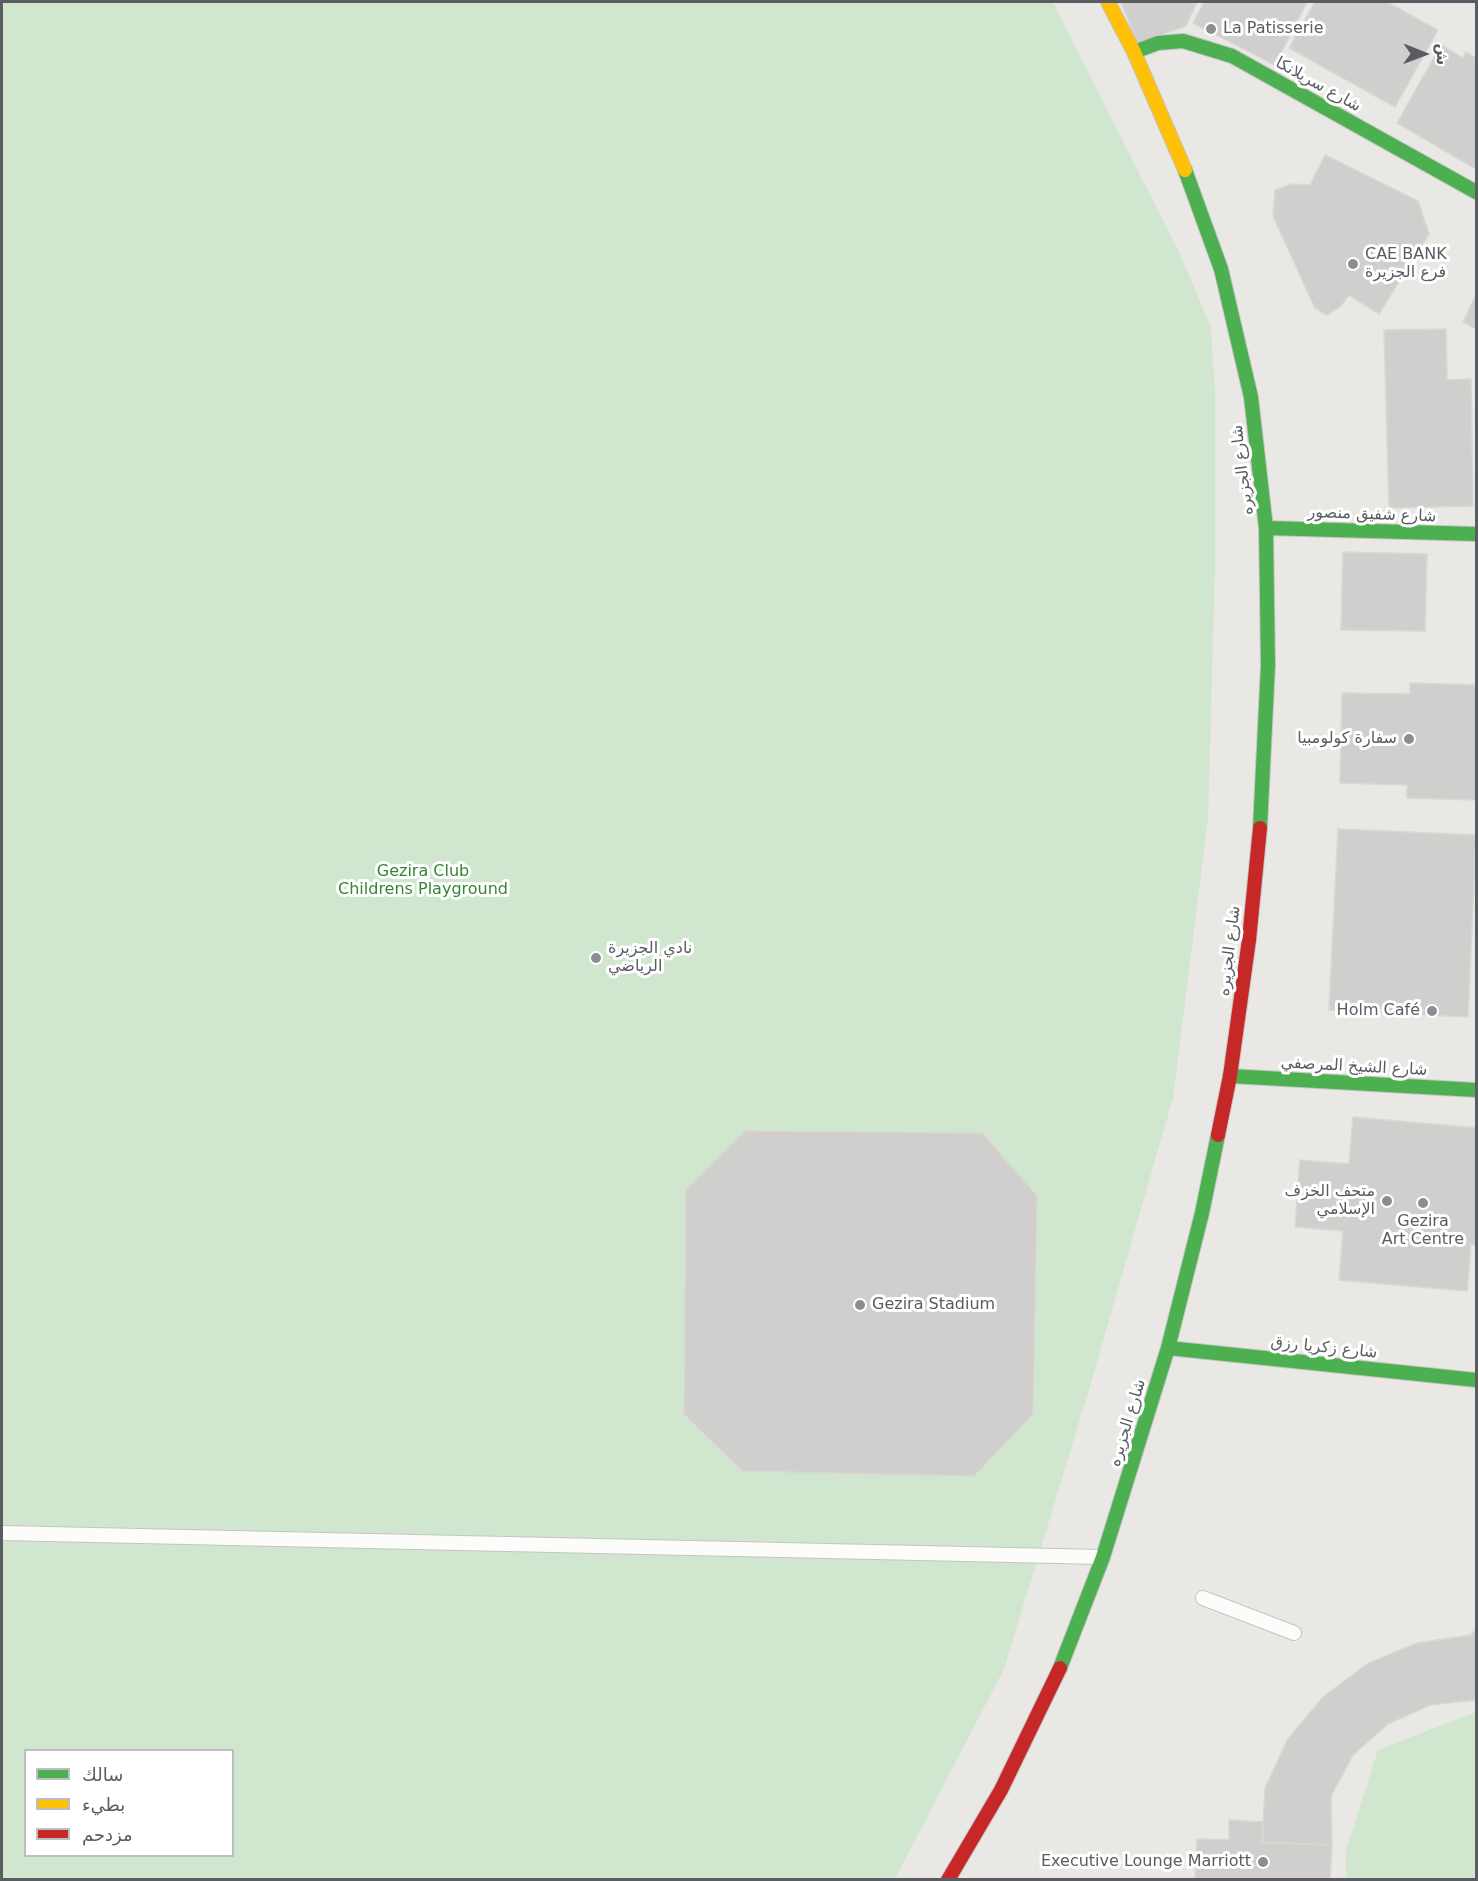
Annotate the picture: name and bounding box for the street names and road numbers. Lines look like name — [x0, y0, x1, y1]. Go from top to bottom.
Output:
street label: شارع سريلانكا — [1272, 54, 1364, 116]
street label: شارع الجزيره — [1228, 424, 1258, 516]
street label: شارع شفيق منصور — [1307, 503, 1437, 527]
street label: شارع الجزيره — [1215, 905, 1245, 997]
street label: شارع الشيخ المرصفي — [1280, 1054, 1428, 1080]
street label: شارع زكريا رزق — [1270, 1333, 1378, 1363]
street label: شارع الجزيره — [1106, 1377, 1150, 1469]

